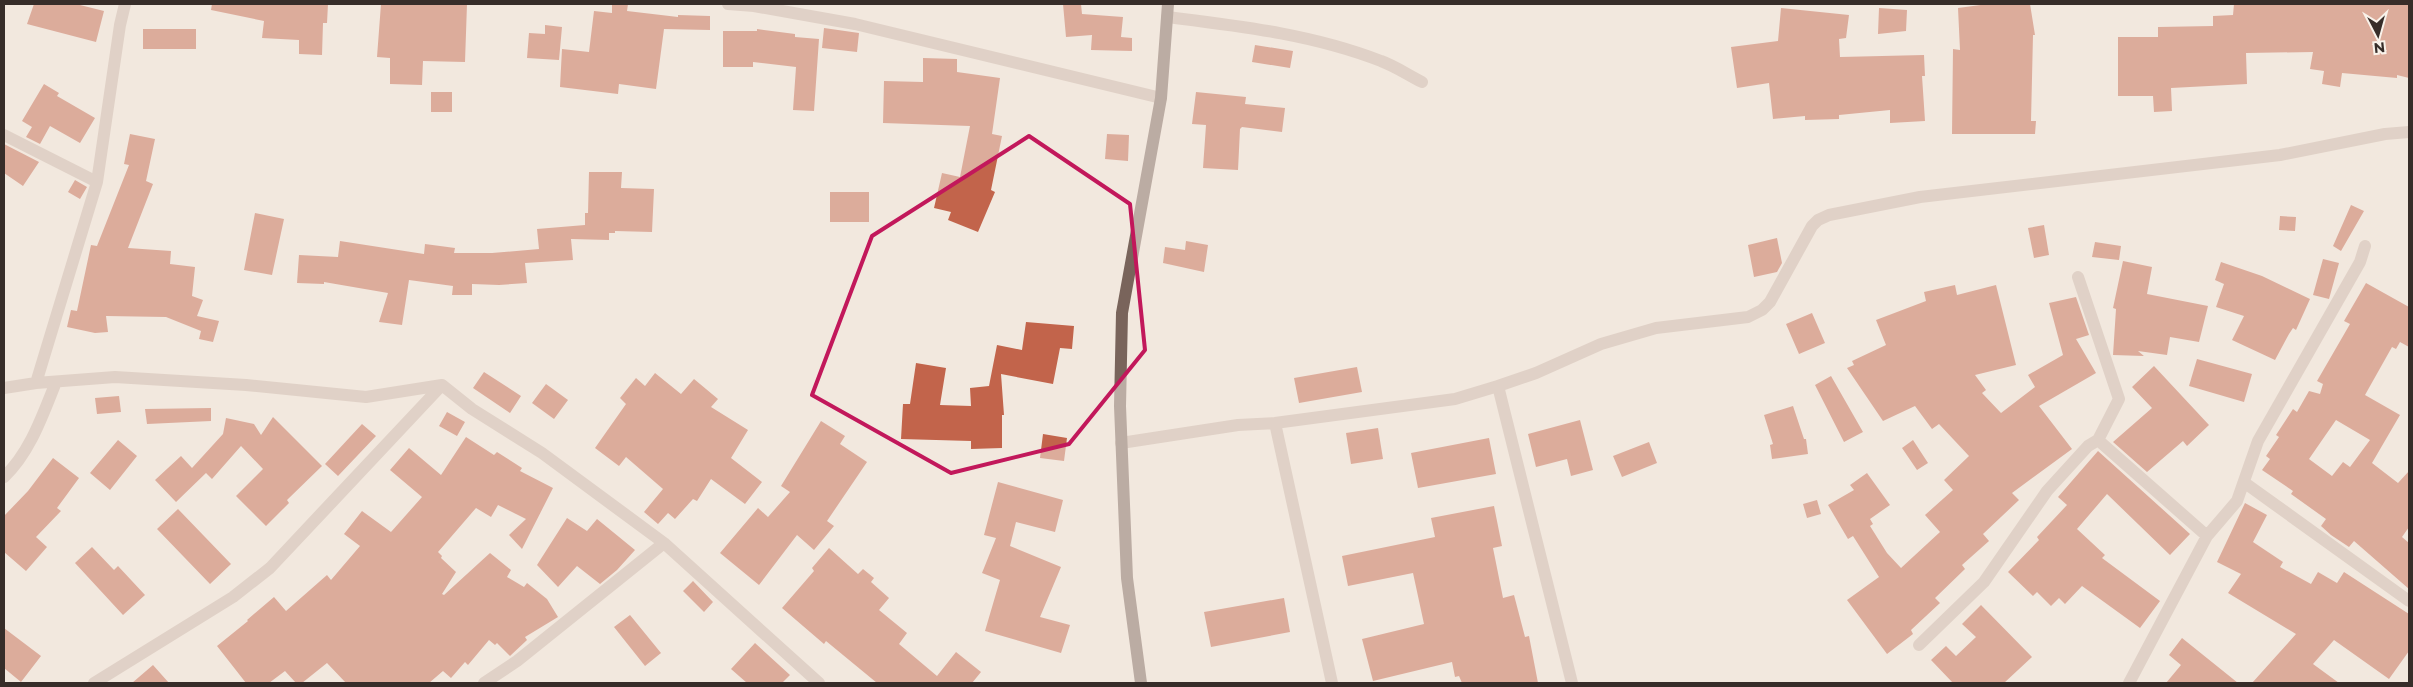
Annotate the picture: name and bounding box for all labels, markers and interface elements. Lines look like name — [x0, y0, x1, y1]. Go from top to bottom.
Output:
north arrow — [2353, 10, 2403, 60]
text: N — [2373, 38, 2386, 57]

